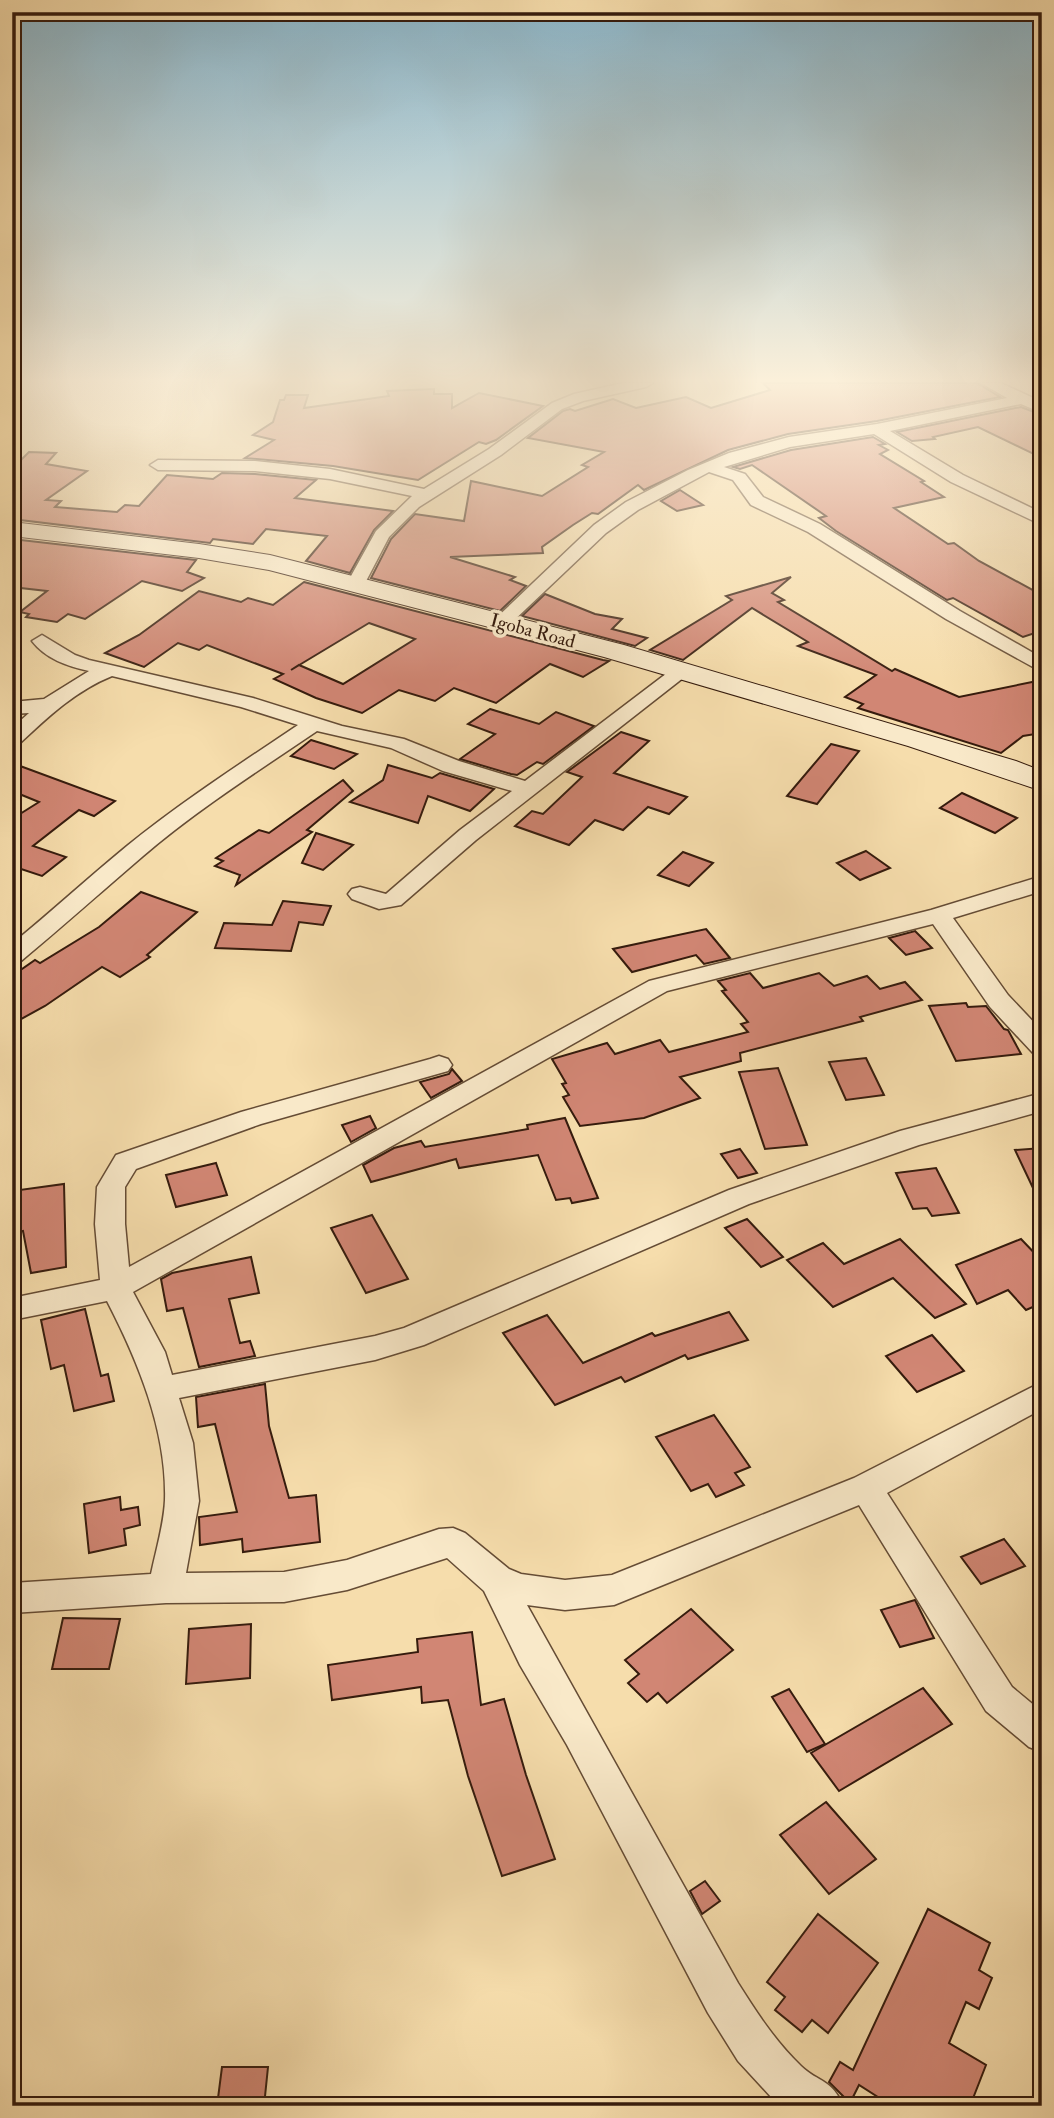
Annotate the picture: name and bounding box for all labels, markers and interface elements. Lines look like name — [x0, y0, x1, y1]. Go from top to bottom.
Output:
street label: Igoba Road — [488, 608, 578, 654]

